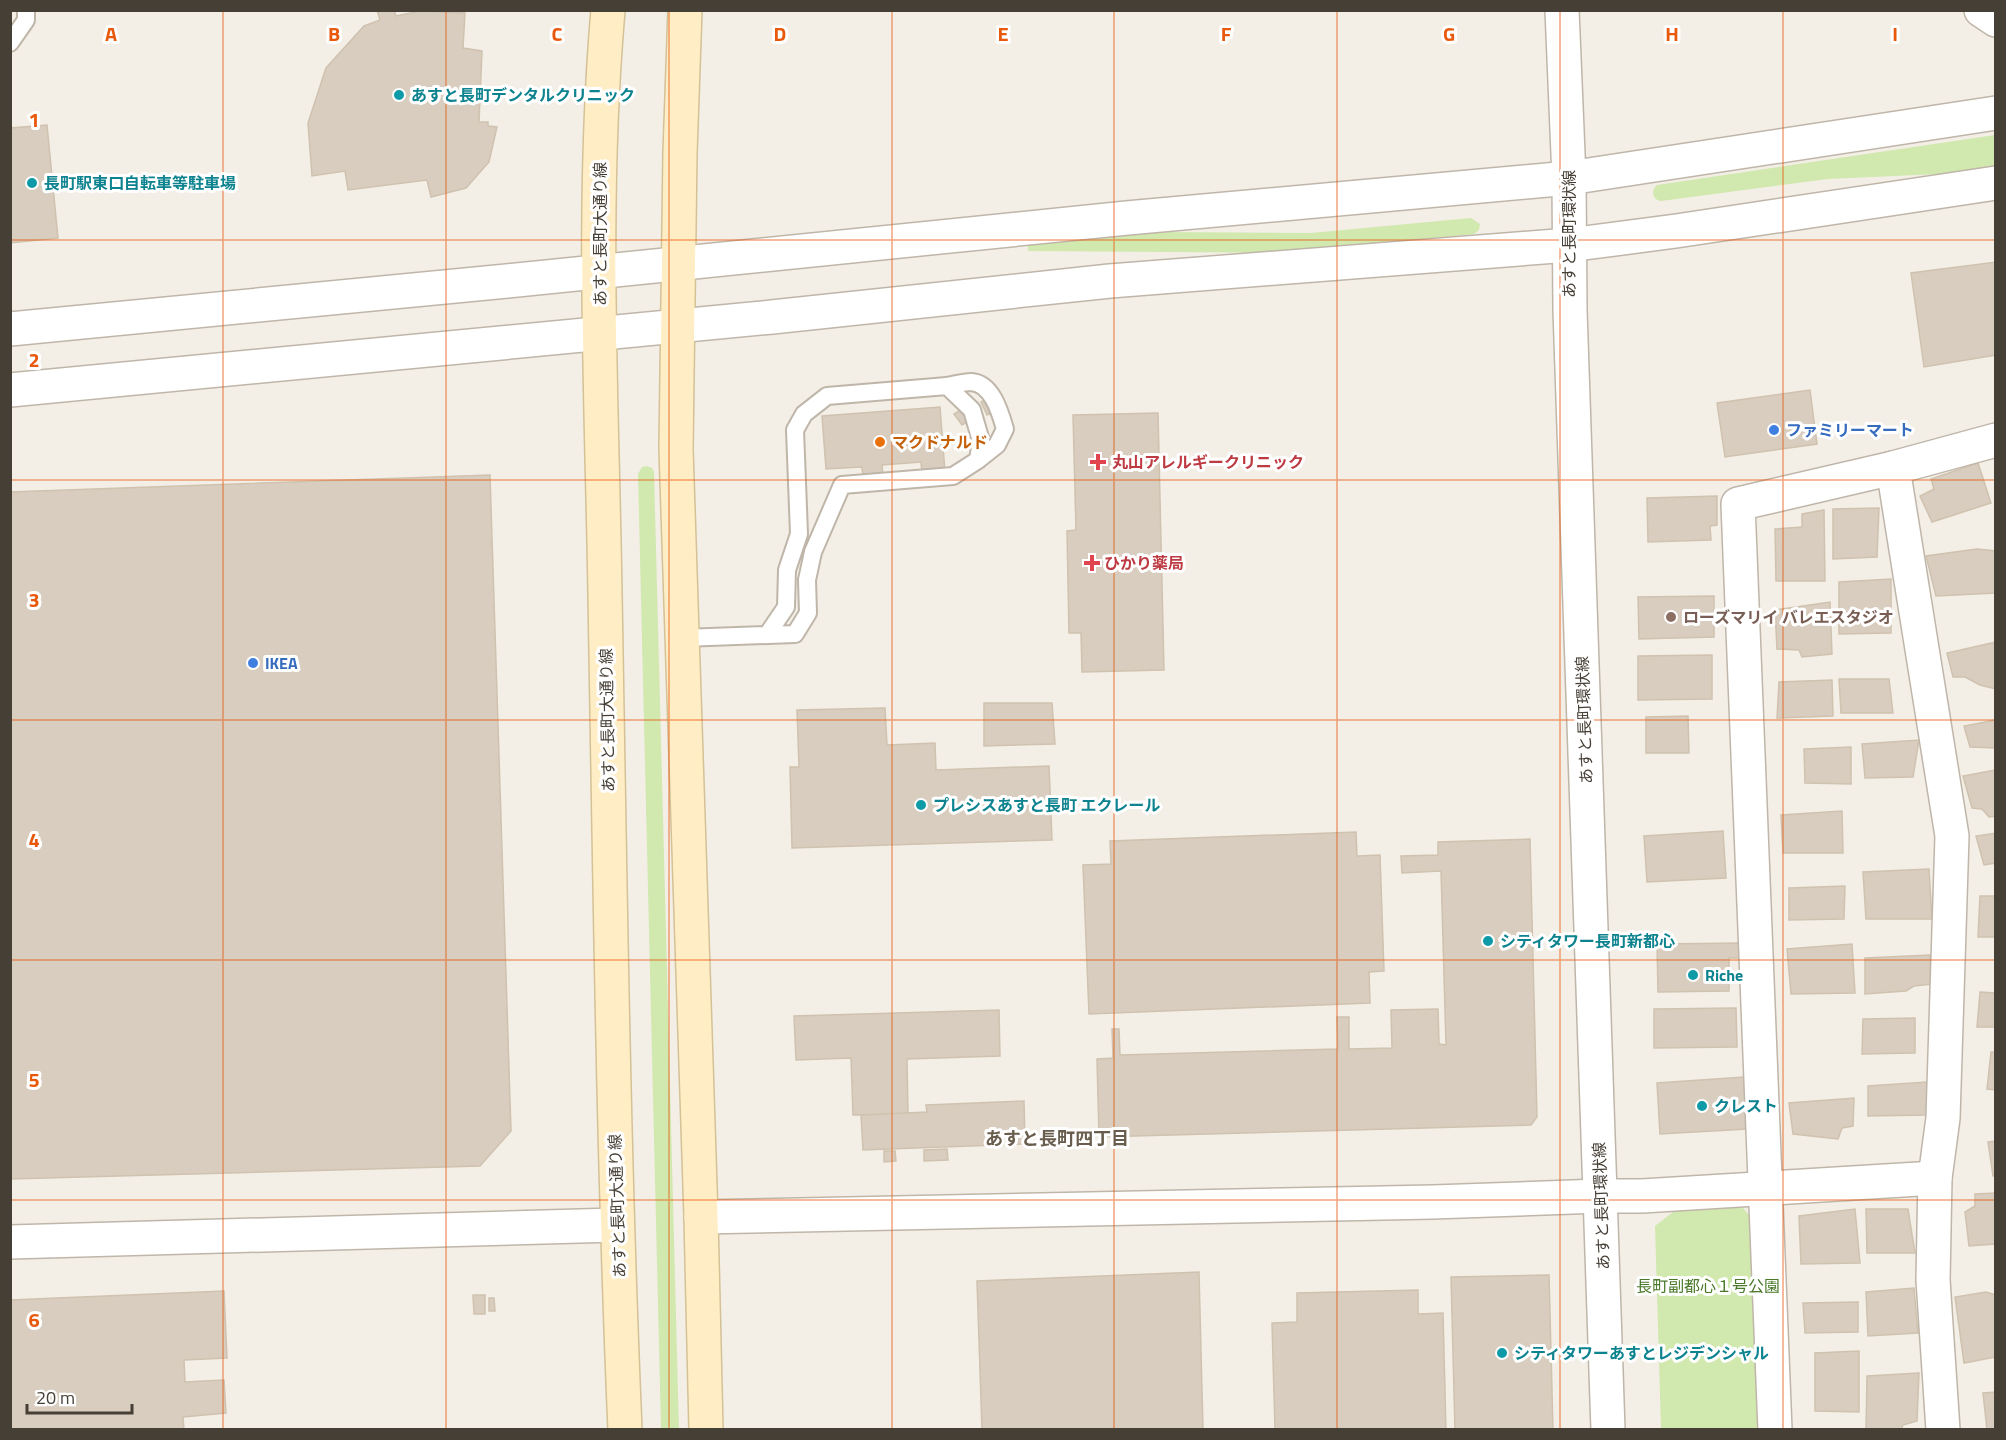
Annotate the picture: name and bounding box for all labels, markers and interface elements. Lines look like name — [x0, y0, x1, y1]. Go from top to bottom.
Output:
text: A — [105, 18, 117, 49]
text: B — [328, 18, 340, 49]
text: C — [552, 18, 563, 49]
text: D — [774, 18, 786, 49]
text: E — [997, 18, 1009, 49]
text: F — [1221, 18, 1232, 49]
text: G — [1443, 18, 1455, 49]
text: H — [1665, 18, 1679, 49]
text: I — [1892, 18, 1898, 49]
place label: あすと長町デンタルクリニック — [411, 83, 635, 107]
marker: あすと長町デンタルクリニック — [392, 88, 406, 102]
text: 1 — [28, 104, 40, 135]
street label: あすと長町大通り線 — [588, 162, 612, 306]
street label: あすと長町環状線 — [1557, 170, 1581, 298]
place label: 長町駅東口自転車等駐車場 — [44, 171, 236, 195]
marker: 長町駅東口自転車等駐車場 — [25, 176, 39, 190]
text: 2 — [28, 344, 40, 375]
place label: ファミリーマート — [1786, 418, 1914, 442]
marker: ファミリーマート — [1767, 423, 1781, 437]
place label: マクドナルド — [892, 430, 988, 454]
marker: マクドナルド — [873, 435, 887, 449]
place label: 丸山アレルギークリニック — [1112, 450, 1304, 474]
marker: 丸山アレルギークリニック — [1089, 453, 1107, 471]
place label: ひかり薬局 — [1104, 551, 1184, 575]
marker: ひかり薬局 — [1085, 556, 1099, 570]
text: 3 — [28, 584, 40, 615]
place label: ローズマリイ バレエスタジオ — [1683, 605, 1894, 629]
marker: ローズマリイ バレエスタジオ — [1664, 610, 1678, 624]
street label: あすと長町大通り線 — [594, 648, 620, 792]
place label: IKEA — [265, 651, 298, 675]
marker: IKEA — [246, 656, 260, 670]
street label: あすと長町環状線 — [1570, 656, 1598, 784]
place label: プレシスあすと長町 エクレール — [933, 793, 1161, 817]
marker: プレシスあすと長町 エクレール — [914, 798, 928, 812]
text: 4 — [28, 824, 40, 855]
place label: シティタワー長町新都心 — [1500, 929, 1675, 953]
marker: シティタワー長町新都心 — [1481, 934, 1495, 948]
place label: Riche — [1705, 963, 1743, 987]
marker: Riche — [1686, 968, 1700, 982]
text: 5 — [28, 1064, 40, 1095]
place label: クレスト — [1714, 1094, 1778, 1118]
marker: クレスト — [1695, 1099, 1709, 1113]
district label: あすと長町四丁目 — [985, 1125, 1129, 1152]
street label: あすと長町大通り線 — [602, 1134, 632, 1278]
street label: あすと長町環状線 — [1587, 1142, 1615, 1270]
park label: 長町副都心１号公園 — [1636, 1274, 1780, 1298]
text: 6 — [28, 1304, 40, 1335]
place label: シティタワーあすとレジデンシャル — [1514, 1341, 1769, 1365]
marker: シティタワーあすとレジデンシャル — [1495, 1346, 1509, 1360]
scale bar — [27, 1377, 132, 1415]
text: 20 m — [36, 1384, 75, 1411]

